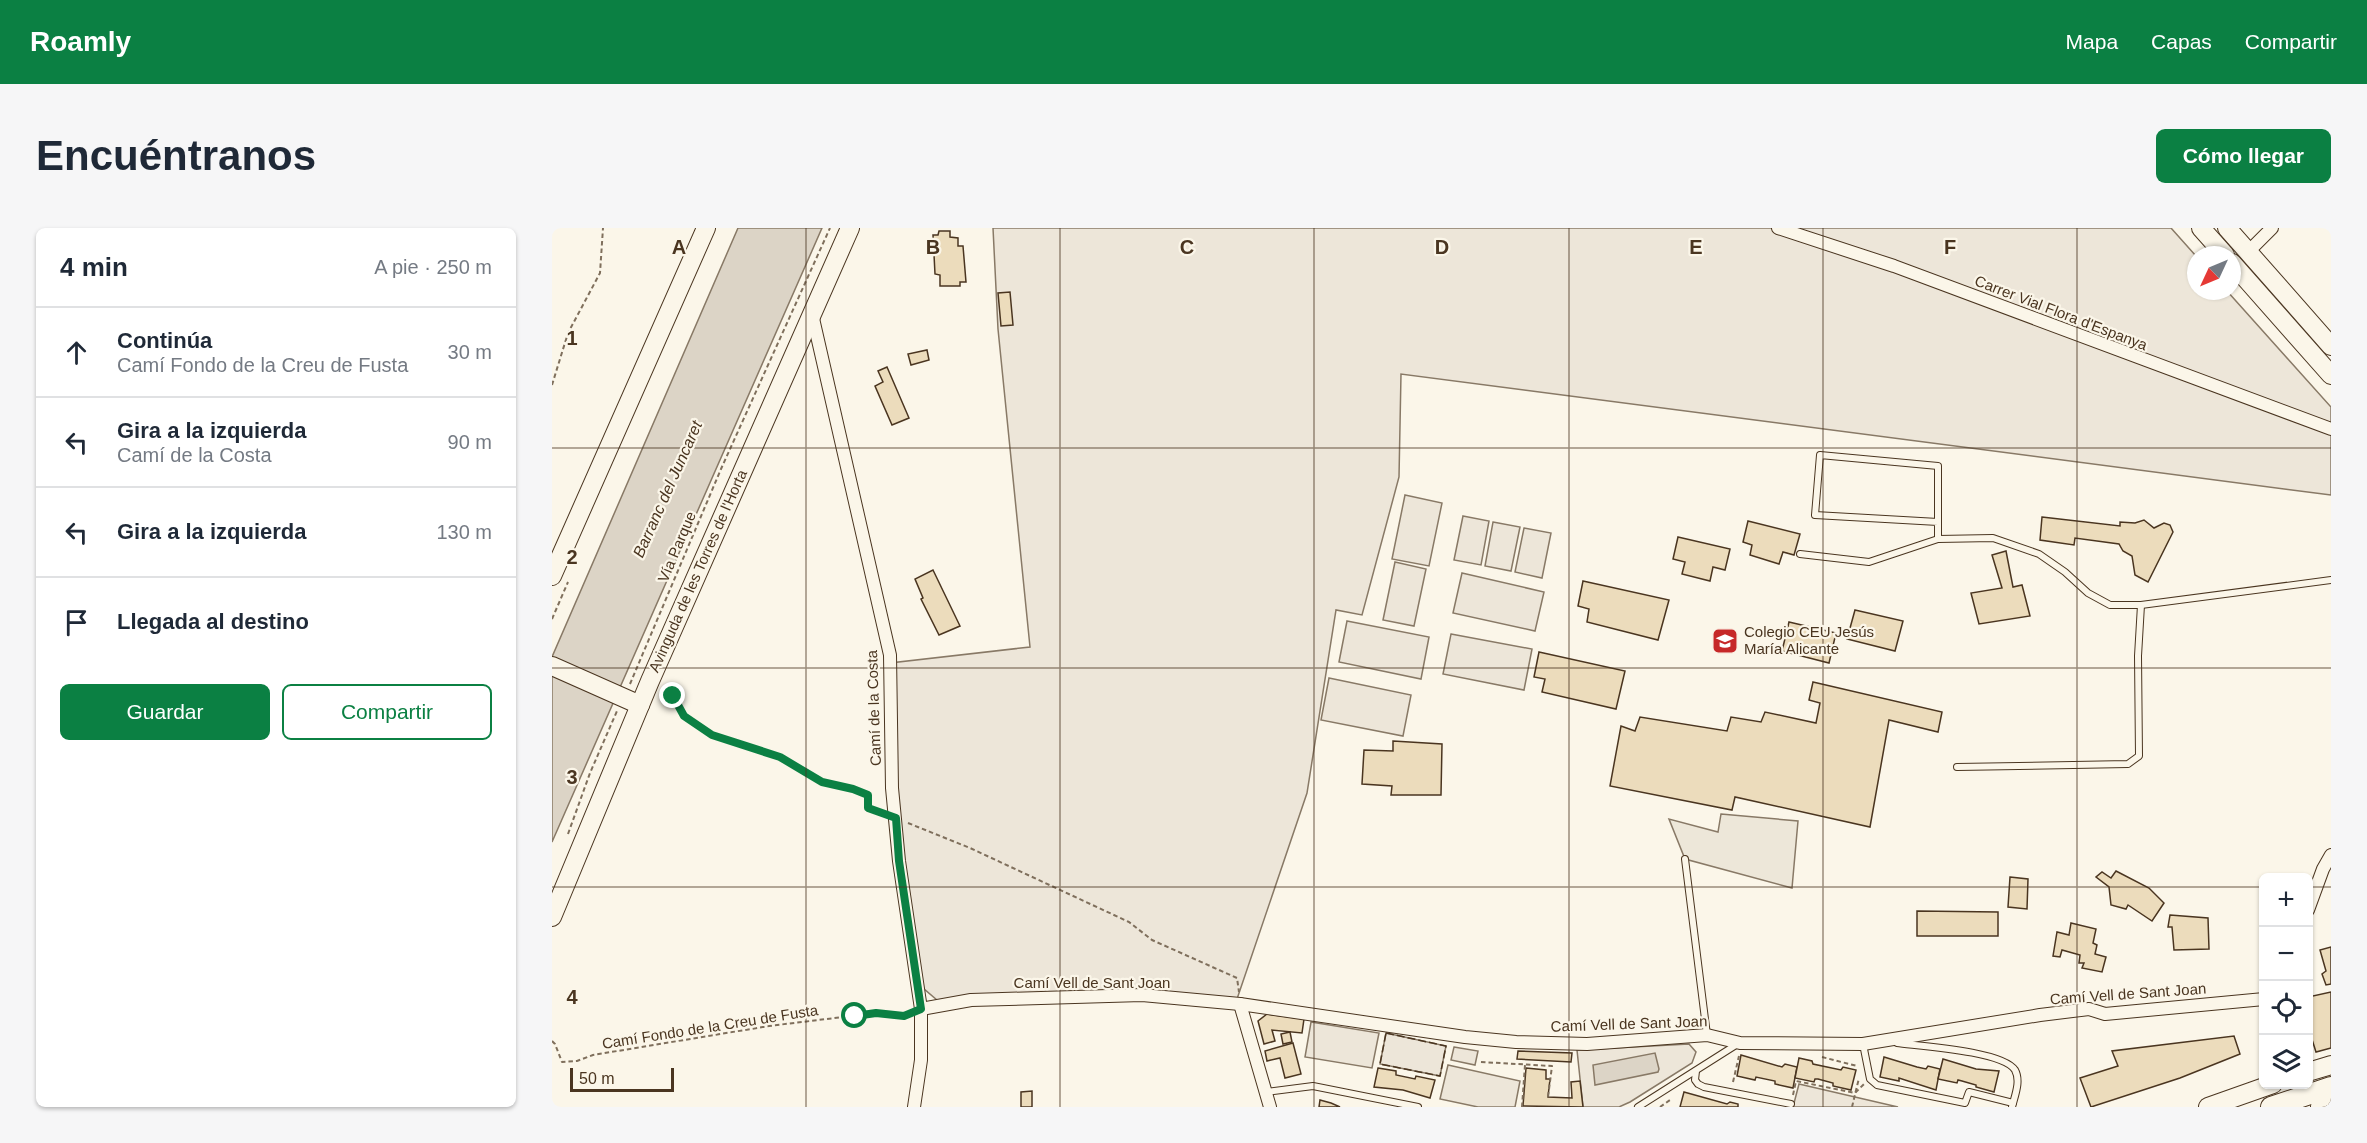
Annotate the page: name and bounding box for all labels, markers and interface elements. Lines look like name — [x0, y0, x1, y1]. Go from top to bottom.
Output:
text: Roamly — [30, 26, 131, 57]
text: Mapa — [2066, 30, 2118, 53]
text: Capas — [2151, 30, 2212, 53]
text: Compartir — [2245, 30, 2337, 53]
button: Cómo llegar — [2156, 129, 2331, 183]
text: Encuéntranos — [36, 132, 316, 179]
text: A — [672, 236, 686, 258]
text: B — [926, 236, 940, 258]
text: C — [1180, 236, 1194, 258]
text: D — [1435, 236, 1449, 258]
text: E — [1689, 236, 1703, 258]
text: F — [1944, 236, 1956, 258]
north arrow — [2187, 246, 2241, 300]
text: 4 min — [60, 252, 128, 282]
text: A pie · 250 m — [374, 256, 492, 278]
street label: Carrer Vial Flora d'Espanya — [1972, 272, 2150, 354]
text: 1 — [566, 327, 578, 349]
text: Continúa — [117, 328, 212, 353]
icon: ahead — [60, 336, 93, 369]
text: 30 m — [448, 341, 492, 363]
text: Camí Fondo de la Creu de Fusta — [117, 354, 408, 376]
text: Gira a la izquierda — [117, 418, 307, 443]
water label: Barranc del Juncaret — [630, 418, 705, 560]
icon: left — [60, 426, 93, 459]
text: 90 m — [448, 431, 492, 453]
text: Camí de la Costa — [117, 444, 272, 466]
street label: Avinguda de les Torres de l'Horta — [645, 466, 750, 675]
street label: Vía Parque — [654, 509, 699, 585]
icon: left — [60, 516, 93, 549]
text: Gira a la izquierda — [117, 519, 307, 544]
text: 130 m — [436, 521, 492, 543]
text: 2 — [566, 546, 578, 568]
icon: arrive — [60, 606, 93, 639]
text: Llegada al destino — [117, 609, 309, 634]
place label: Colegio CEU Jesús María Alicante — [1744, 623, 1874, 657]
school or university icon: Colegio CEU Jesús María Alicante — [1710, 626, 1740, 656]
street label: Camí de la Costa — [863, 649, 884, 766]
route end — [659, 682, 685, 708]
button: Guardar — [60, 684, 270, 740]
button: Compartir — [282, 684, 492, 740]
text: 3 — [566, 766, 578, 788]
map controls — [2259, 873, 2313, 1089]
button: + — [2259, 873, 2313, 927]
button: − — [2259, 927, 2313, 981]
street label: Camí Vell de Sant Joan — [1014, 974, 1170, 991]
street label: Camí Vell de Sant Joan — [2049, 980, 2207, 1007]
button: locate — [2259, 981, 2313, 1035]
text: 4 — [566, 986, 578, 1008]
street label: Camí Fondo de la Creu de Fusta — [601, 1001, 820, 1052]
route start — [841, 1002, 867, 1028]
street label: Camí Vell de Sant Joan — [1550, 1012, 1708, 1035]
button: layers — [2259, 1035, 2313, 1089]
scale bar — [570, 1065, 674, 1092]
text: 50 m — [579, 1070, 615, 1087]

